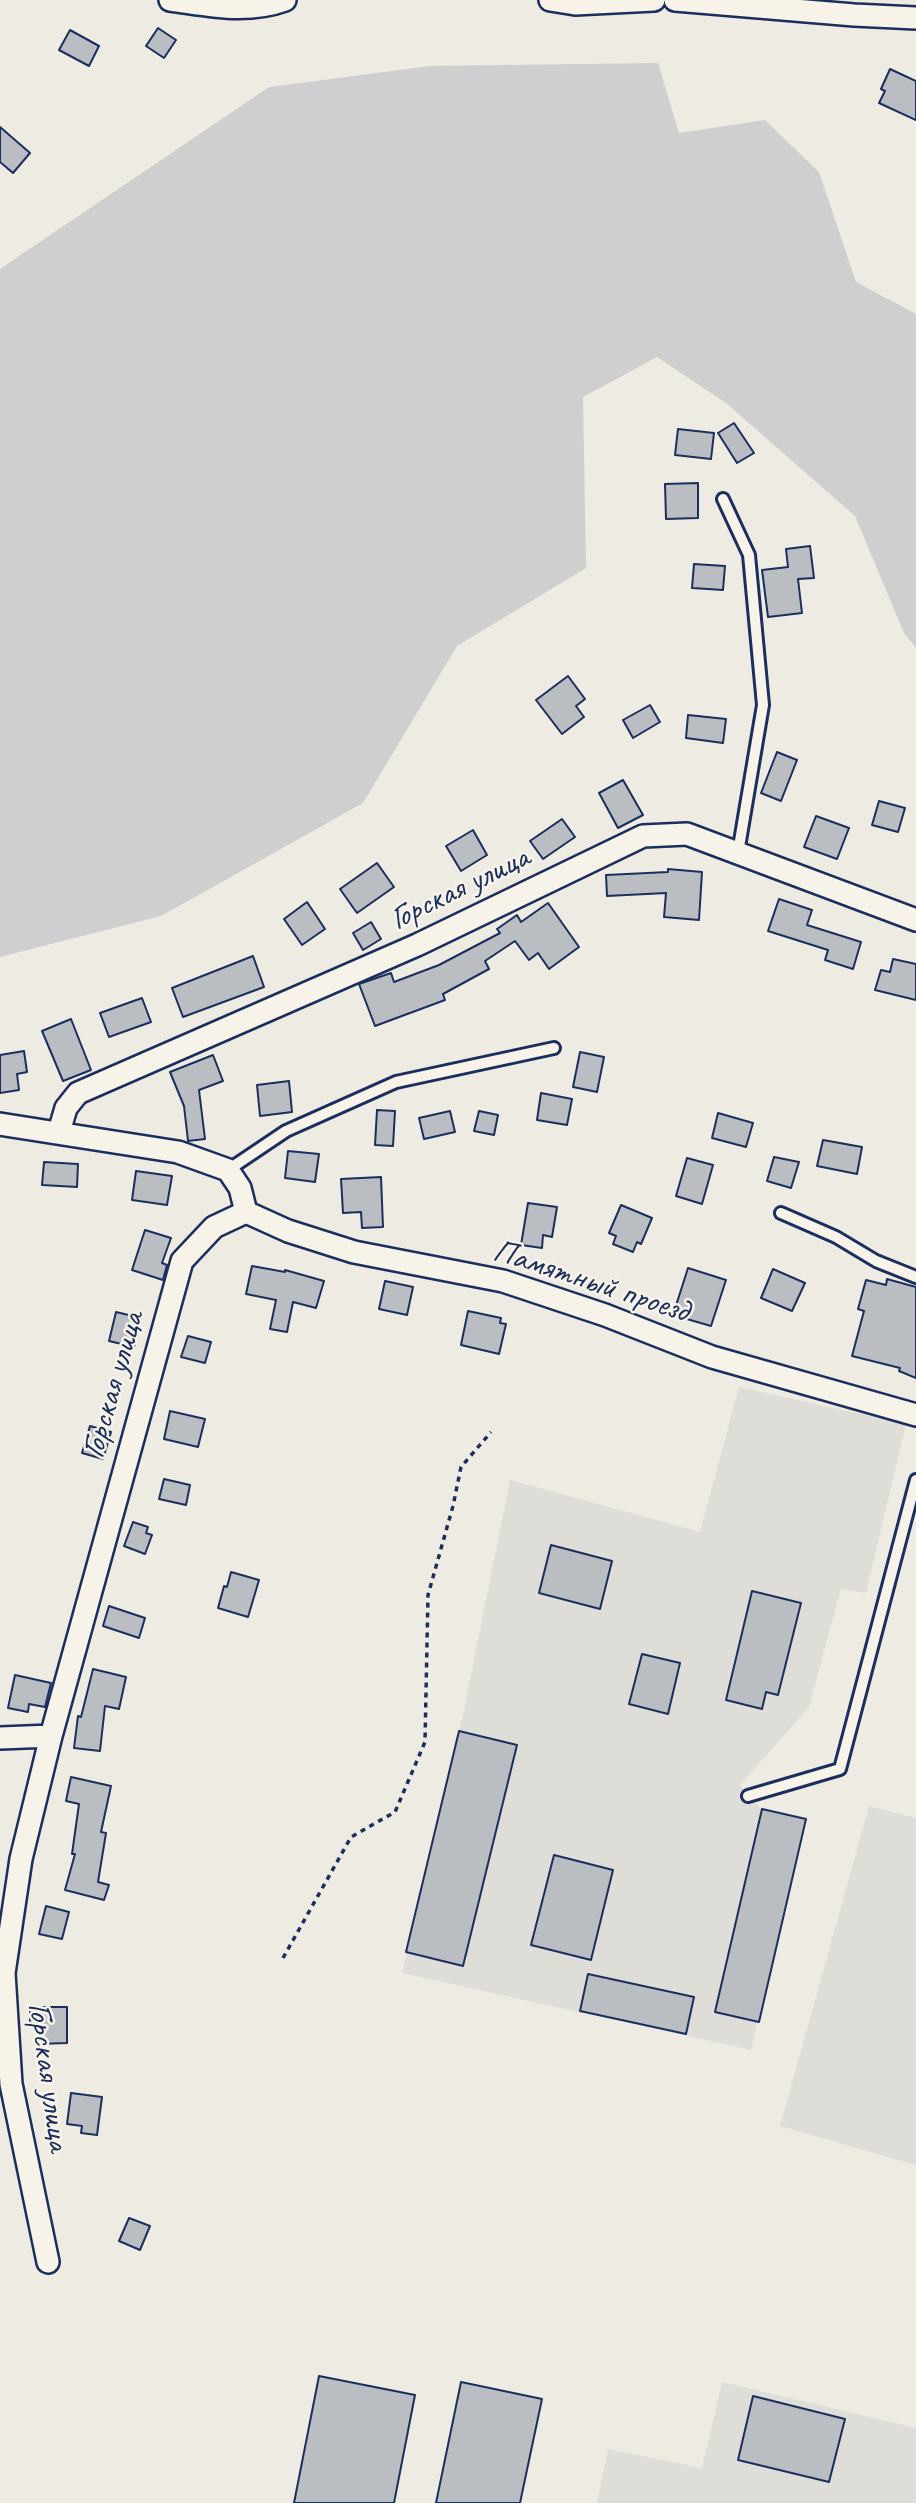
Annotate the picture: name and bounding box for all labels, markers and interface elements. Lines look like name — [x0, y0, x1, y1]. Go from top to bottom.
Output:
street label: Горская улица — [384, 838, 536, 940]
street label: Памятный проезд — [488, 1232, 694, 1332]
street label: Горская улица — [74, 1307, 154, 1463]
street label: Горская улица — [18, 2000, 78, 2154]

